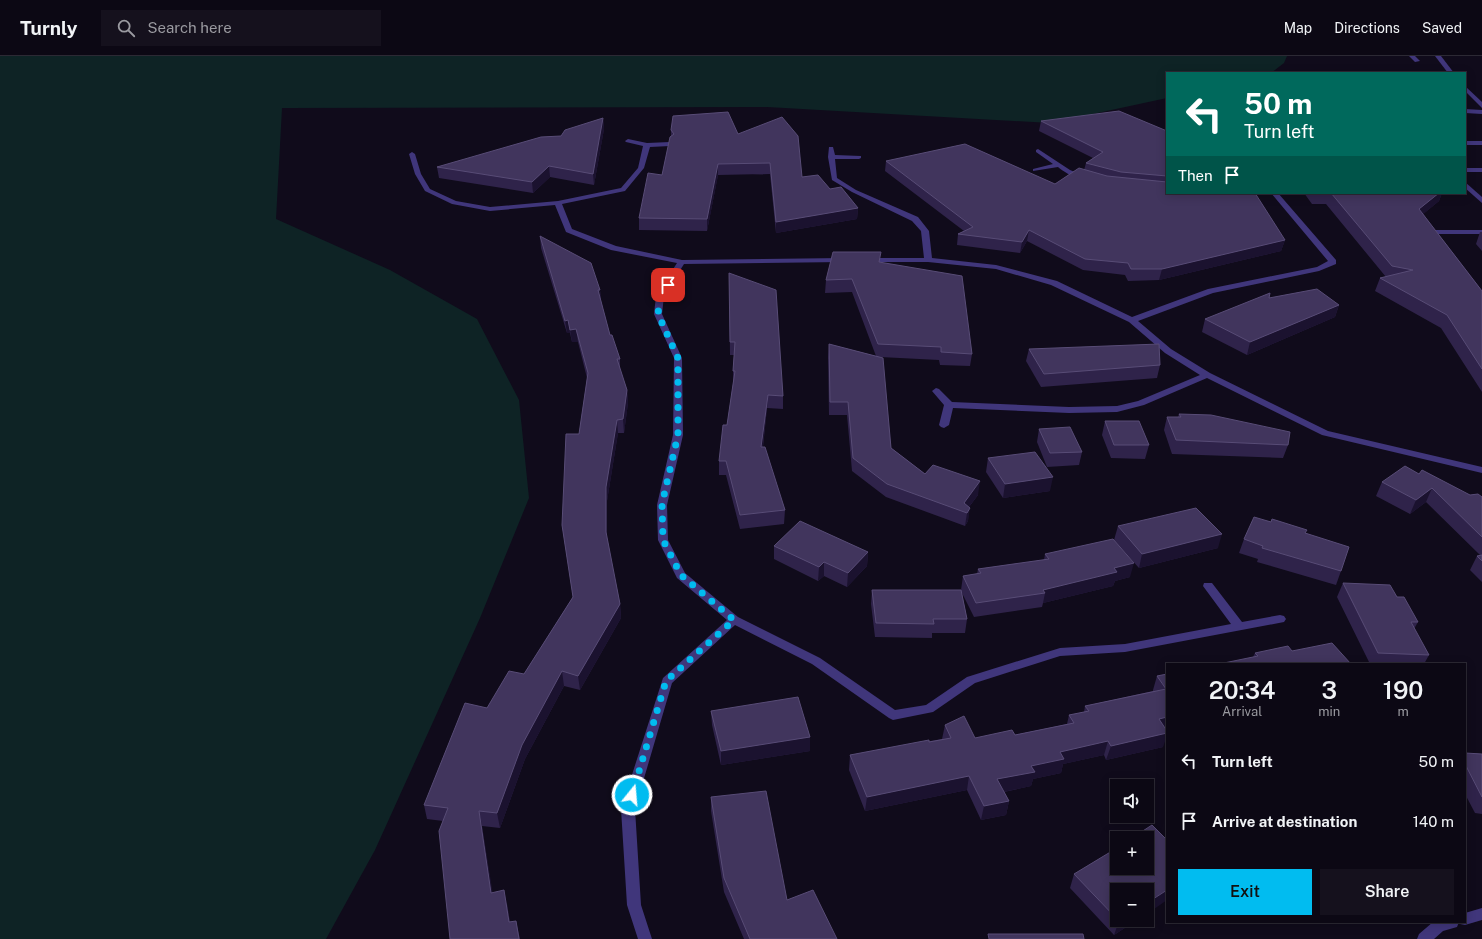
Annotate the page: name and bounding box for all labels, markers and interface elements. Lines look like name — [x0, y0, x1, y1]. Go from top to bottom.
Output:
search box — [101, 10, 381, 46]
text: Turnly — [20, 17, 77, 39]
icon: search — [115, 17, 137, 39]
text: Search here — [147, 19, 232, 36]
text: Map — [1284, 20, 1312, 36]
text: Directions — [1334, 20, 1400, 36]
text: Saved — [1422, 20, 1462, 36]
text: 50 m — [1244, 87, 1312, 120]
icon: left — [1178, 88, 1230, 140]
text: Turn left — [1244, 121, 1314, 142]
icon: arrive — [1221, 164, 1243, 186]
text: Then — [1178, 167, 1213, 184]
pin — [651, 268, 685, 302]
icon: arrive — [657, 274, 679, 296]
text: 20:34 — [1209, 676, 1276, 704]
text: 3 — [1321, 676, 1337, 704]
text: 190 — [1383, 676, 1423, 704]
text: Arrival — [1222, 704, 1262, 719]
text: min — [1318, 704, 1340, 719]
text: m — [1397, 704, 1409, 719]
icon: left — [1178, 750, 1200, 772]
text: Turn left — [1212, 753, 1273, 770]
text: 50 m — [1419, 753, 1454, 770]
position arrow — [611, 774, 653, 816]
map controls — [1110, 779, 1154, 927]
button: sound — [1110, 779, 1154, 823]
icon: arrive — [1178, 810, 1200, 832]
text: Arrive at destination — [1212, 813, 1357, 830]
text: 140 m — [1413, 813, 1454, 830]
button: + — [1110, 831, 1154, 875]
button: Exit — [1178, 869, 1312, 915]
button: Share — [1320, 869, 1454, 915]
button: − — [1110, 883, 1154, 927]

